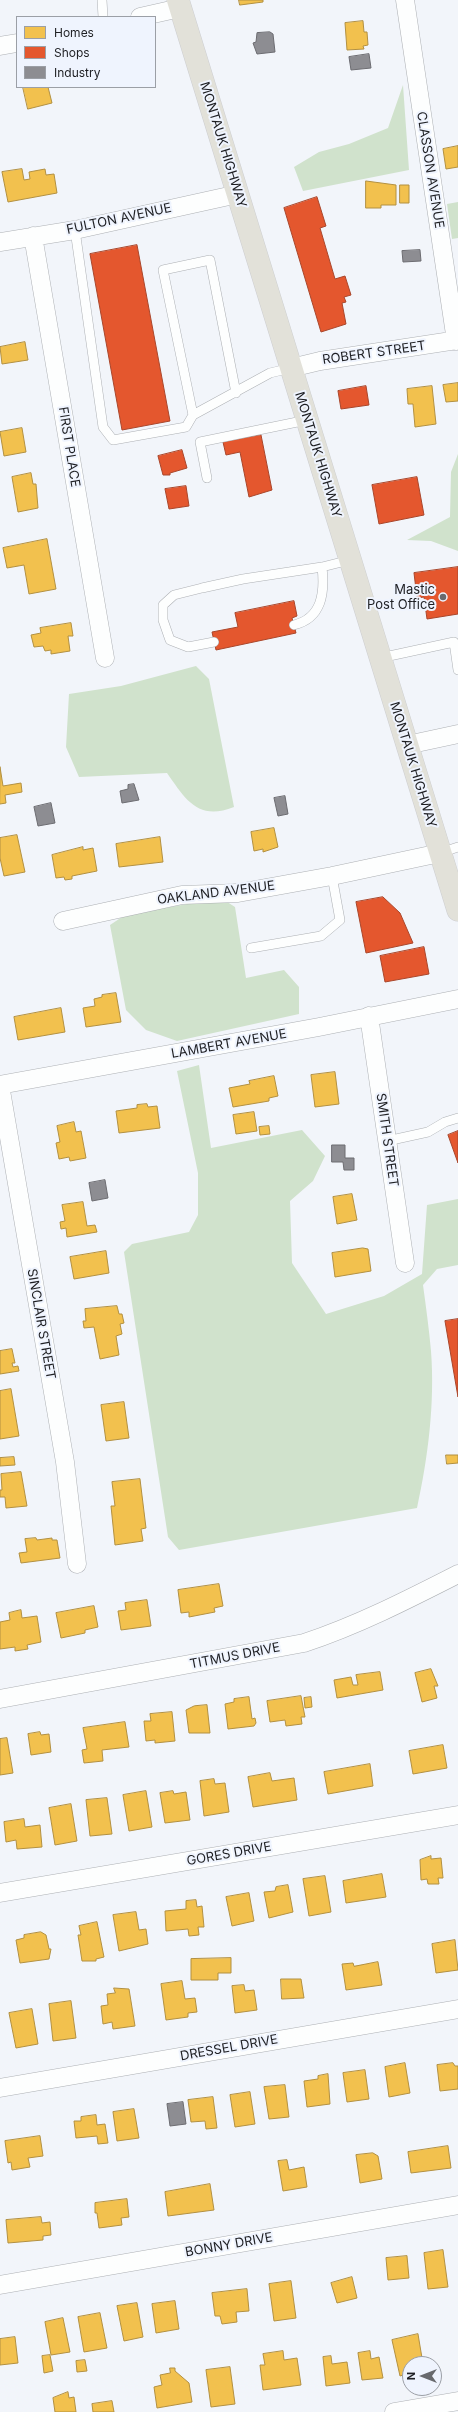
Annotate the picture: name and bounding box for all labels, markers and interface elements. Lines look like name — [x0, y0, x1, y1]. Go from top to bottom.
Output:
legend — [16, 16, 156, 88]
text: Homes — [54, 25, 94, 40]
text: Shops — [54, 45, 90, 60]
text: Industry — [54, 65, 100, 80]
street label: MONTAUK HIGHWAY — [196, 80, 250, 210]
street label: CLASSON AVENUE — [413, 110, 447, 230]
street label: FULTON AVENUE — [65, 200, 173, 238]
street label: ROBERT STREET — [321, 338, 427, 368]
street label: MONTAUK HIGHWAY — [291, 390, 345, 520]
street label: FIRST PLACE — [55, 406, 83, 488]
place label: Mastic Post Office — [367, 582, 435, 613]
marker: Mastic Post Office — [438, 592, 448, 602]
street label: MONTAUK HIGHWAY — [386, 700, 440, 830]
street label: OAKLAND AVENUE — [156, 878, 276, 908]
street label: LAMBERT AVENUE — [170, 1026, 288, 1062]
street label: SMITH STREET — [373, 1092, 401, 1188]
street label: SINCLAIR STREET — [24, 1267, 58, 1381]
street label: TITMUS DRIVE — [188, 1640, 282, 1672]
street label: GORES DRIVE — [185, 1839, 273, 1869]
street label: DRESSEL DRIVE — [179, 2032, 279, 2064]
street label: BONNY DRIVE — [184, 2230, 274, 2260]
north arrow — [402, 2356, 442, 2396]
text: N — [404, 2372, 418, 2380]

